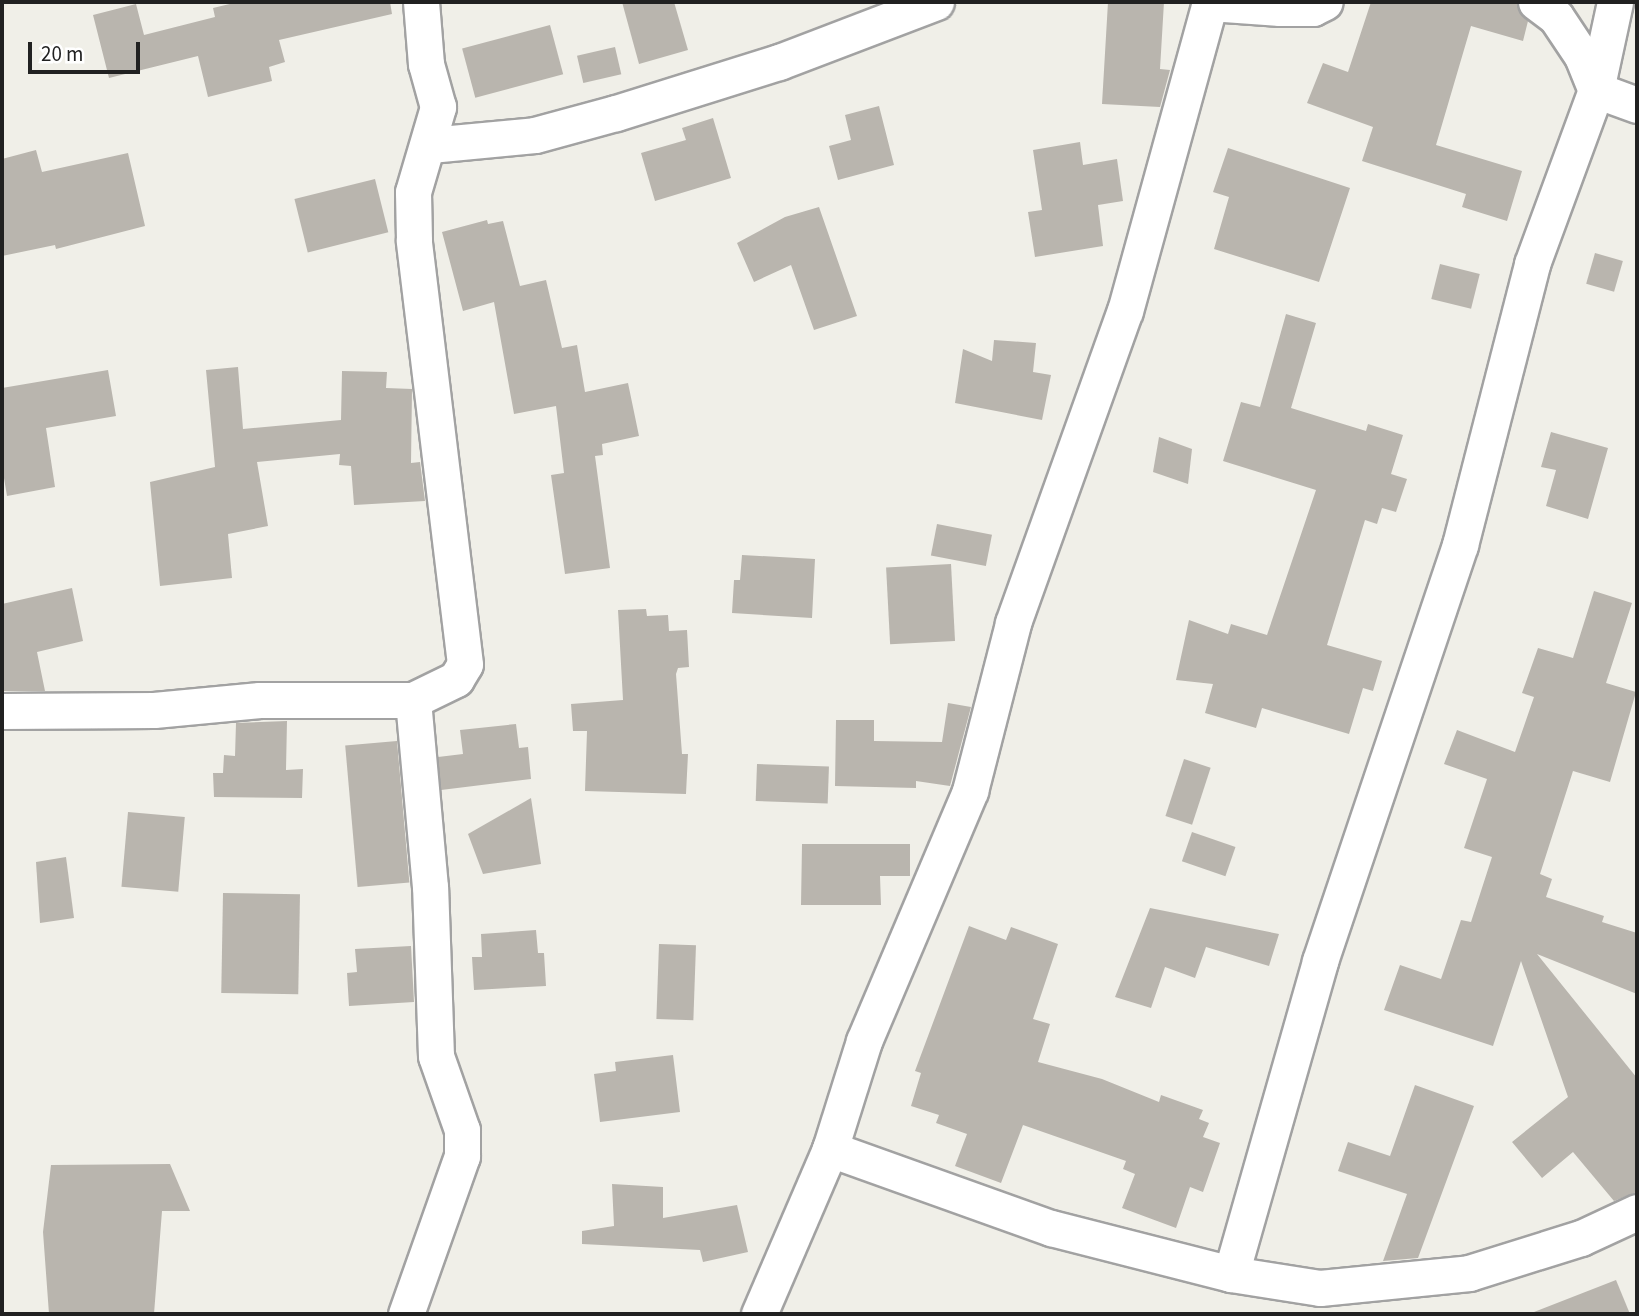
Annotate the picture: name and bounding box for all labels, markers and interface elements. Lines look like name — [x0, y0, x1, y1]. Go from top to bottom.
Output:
scale bar — [32, 28, 144, 72]
text: 20 m — [41, 39, 83, 69]

